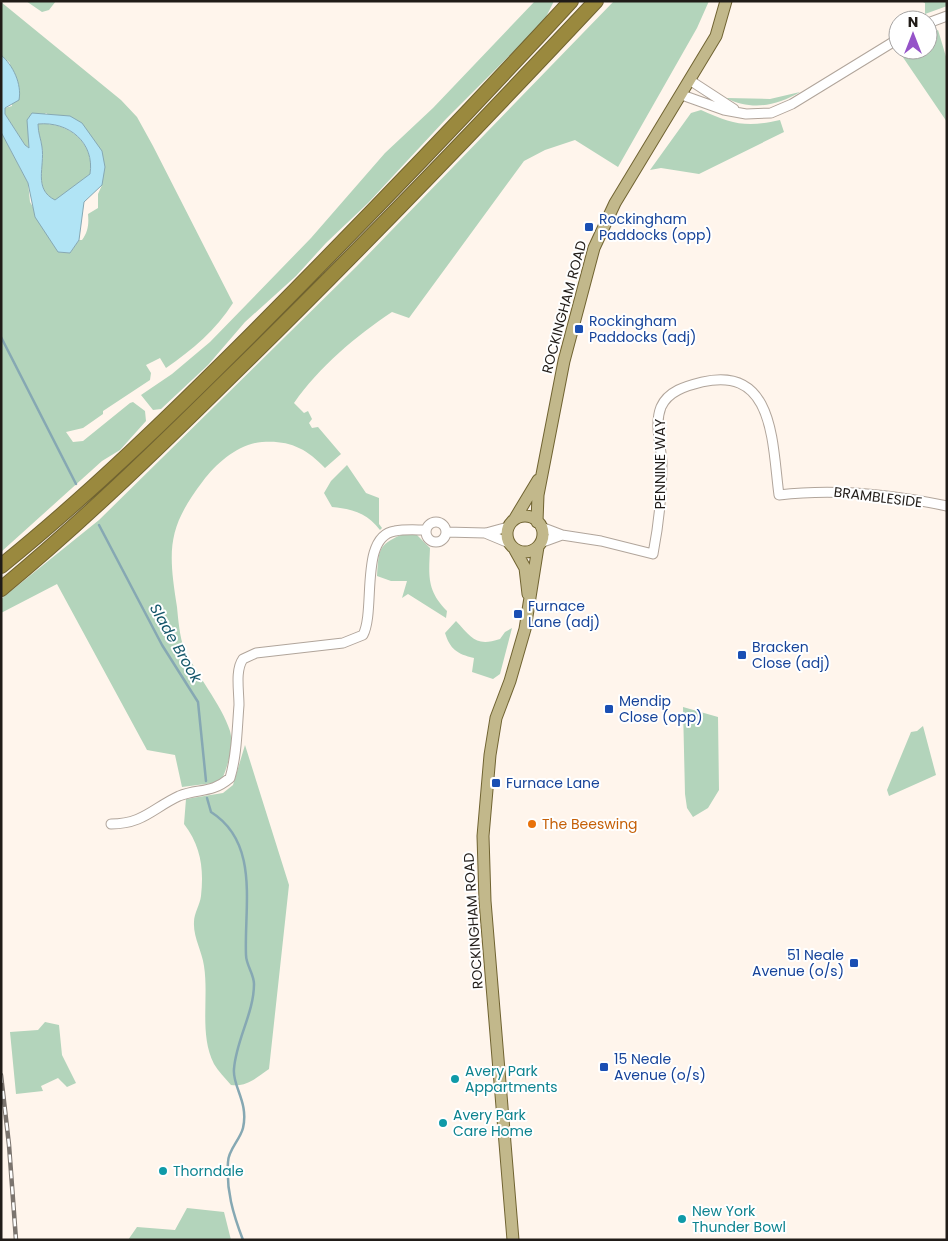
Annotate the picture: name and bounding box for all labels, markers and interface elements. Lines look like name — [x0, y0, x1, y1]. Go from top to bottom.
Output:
north arrow — [888, 10, 938, 60]
text: N — [908, 12, 918, 32]
place label: Rockingham Paddocks (opp) — [599, 209, 712, 245]
marker: Rockingham Paddocks (opp) — [583, 221, 595, 233]
street label: ROCKINGHAM ROAD — [537, 238, 591, 376]
place label: Rockingham Paddocks (adj) — [589, 311, 696, 347]
marker: Rockingham Paddocks (adj) — [573, 323, 585, 335]
street label: PENNINE WAY — [650, 419, 670, 509]
street label: BRAMBLESIDE — [833, 482, 923, 512]
place label: Furnace Lane (adj) — [528, 596, 600, 632]
water label: Slade Brook — [145, 600, 208, 688]
marker: Furnace Lane (adj) — [512, 608, 524, 620]
place label: Bracken Close (adj) — [752, 637, 830, 673]
marker: Bracken Close (adj) — [736, 649, 748, 661]
place label: Mendip Close (opp) — [619, 691, 703, 727]
marker: Mendip Close (opp) — [603, 703, 615, 715]
place label: Furnace Lane — [506, 773, 600, 793]
marker: Furnace Lane — [490, 777, 502, 789]
place label: The Beeswing — [542, 814, 638, 834]
marker: The Beeswing — [526, 818, 538, 830]
street label: ROCKINGHAM ROAD — [458, 852, 488, 990]
place label: 51 Neale Avenue (o/s) — [752, 945, 844, 981]
marker: 51 Neale Avenue (o/s) — [848, 957, 860, 969]
place label: 15 Neale Avenue (o/s) — [614, 1049, 706, 1085]
place label: Avery Park Appartments — [465, 1061, 558, 1097]
marker: 15 Neale Avenue (o/s) — [598, 1061, 610, 1073]
marker: Avery Park Appartments — [449, 1073, 461, 1085]
place label: Avery Park Care Home — [453, 1105, 533, 1141]
marker: Avery Park Care Home — [437, 1117, 449, 1129]
place label: Thorndale — [173, 1161, 244, 1181]
marker: Thorndale — [157, 1165, 169, 1177]
place label: New York Thunder Bowl — [692, 1201, 786, 1237]
marker: New York Thunder Bowl — [676, 1213, 688, 1225]

